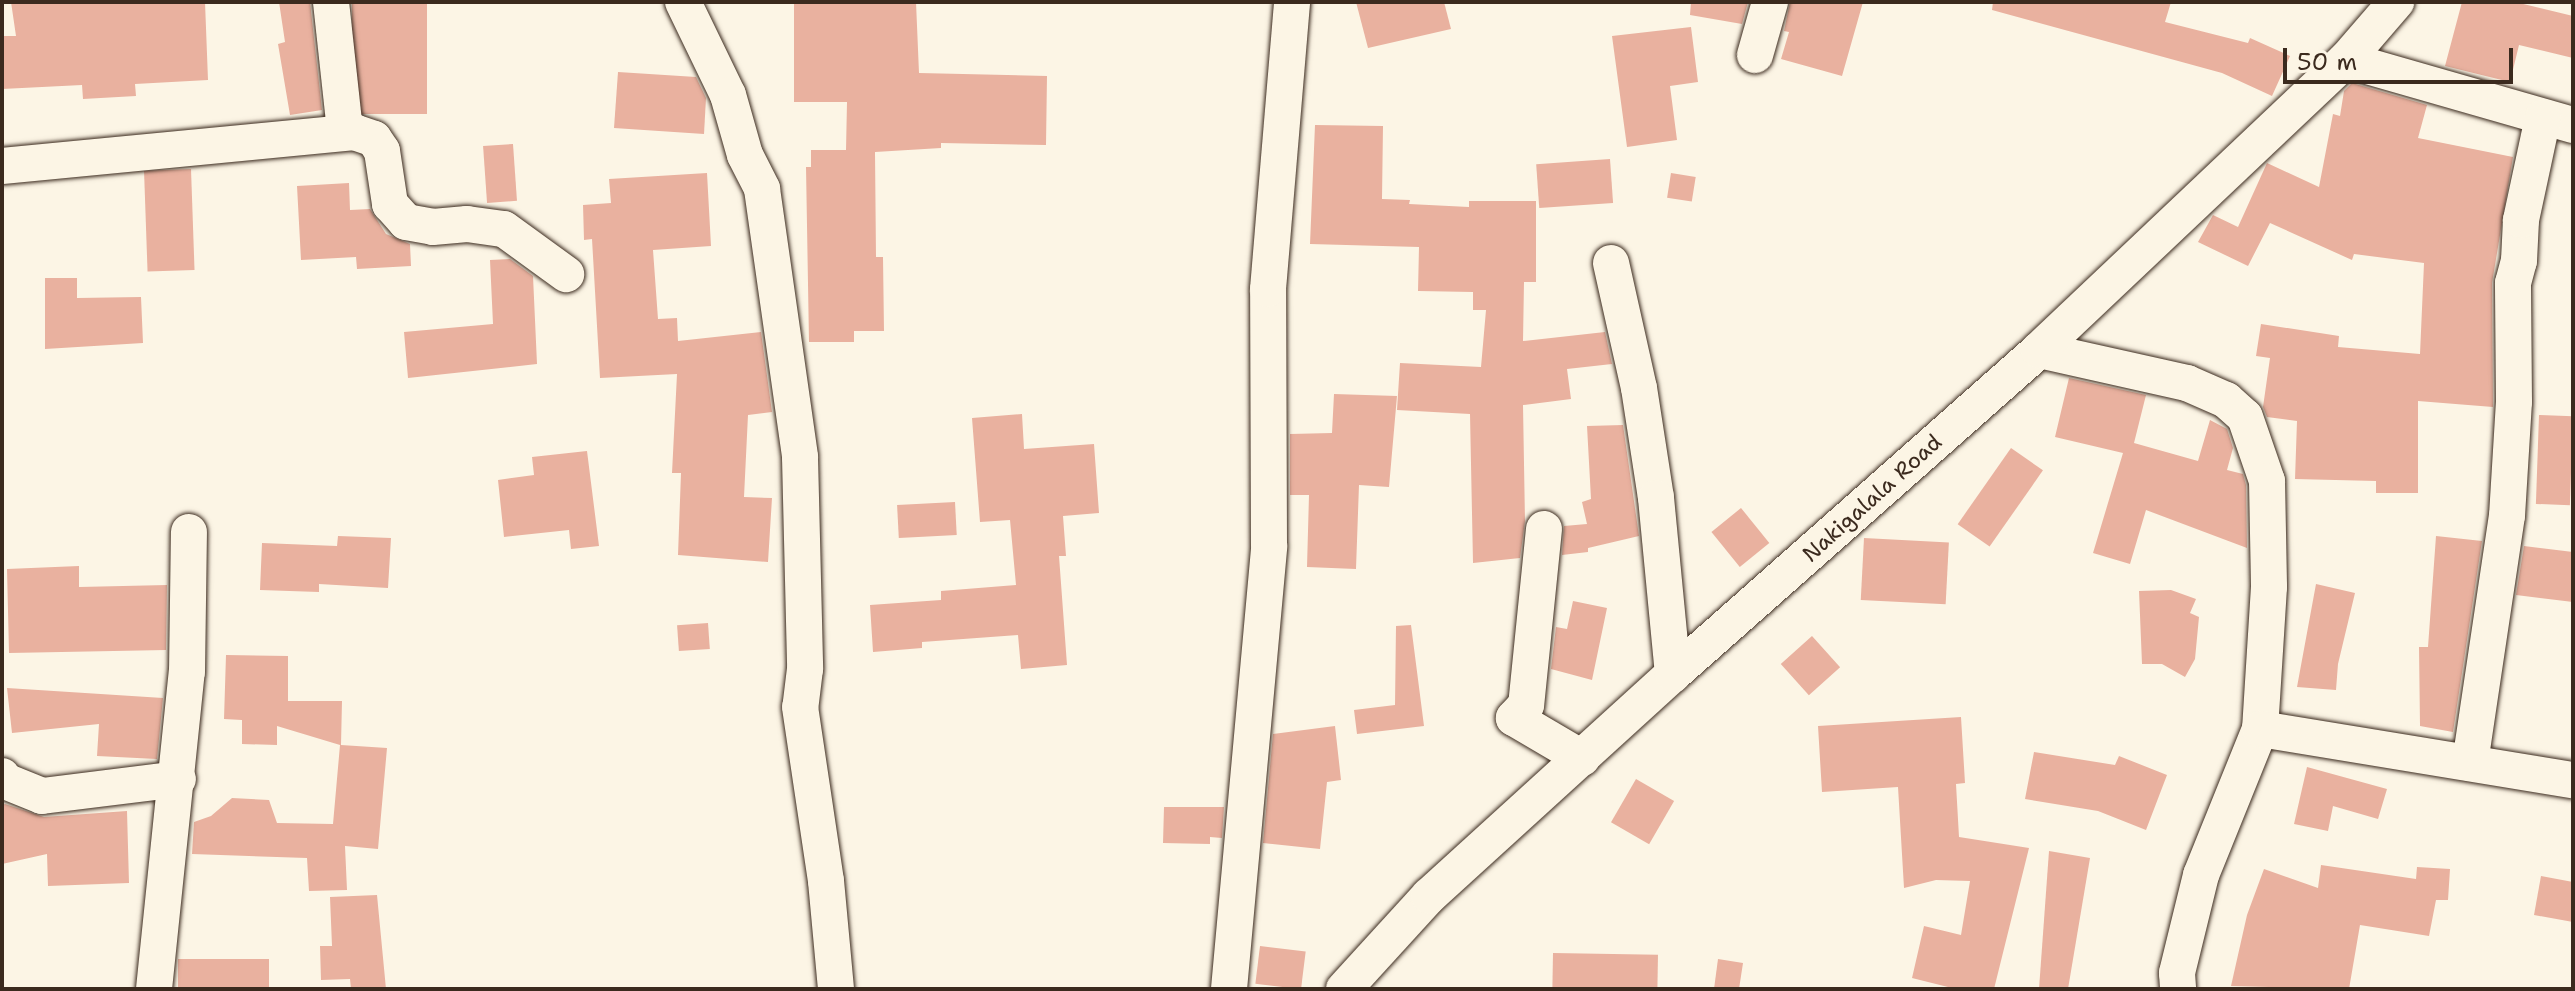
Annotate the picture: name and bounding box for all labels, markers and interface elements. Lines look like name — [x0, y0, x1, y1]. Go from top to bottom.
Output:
scale bar — [2287, 32, 2517, 82]
text: 50 m — [2297, 46, 2357, 78]
street label: Nakigalala Road — [1797, 429, 1947, 567]

